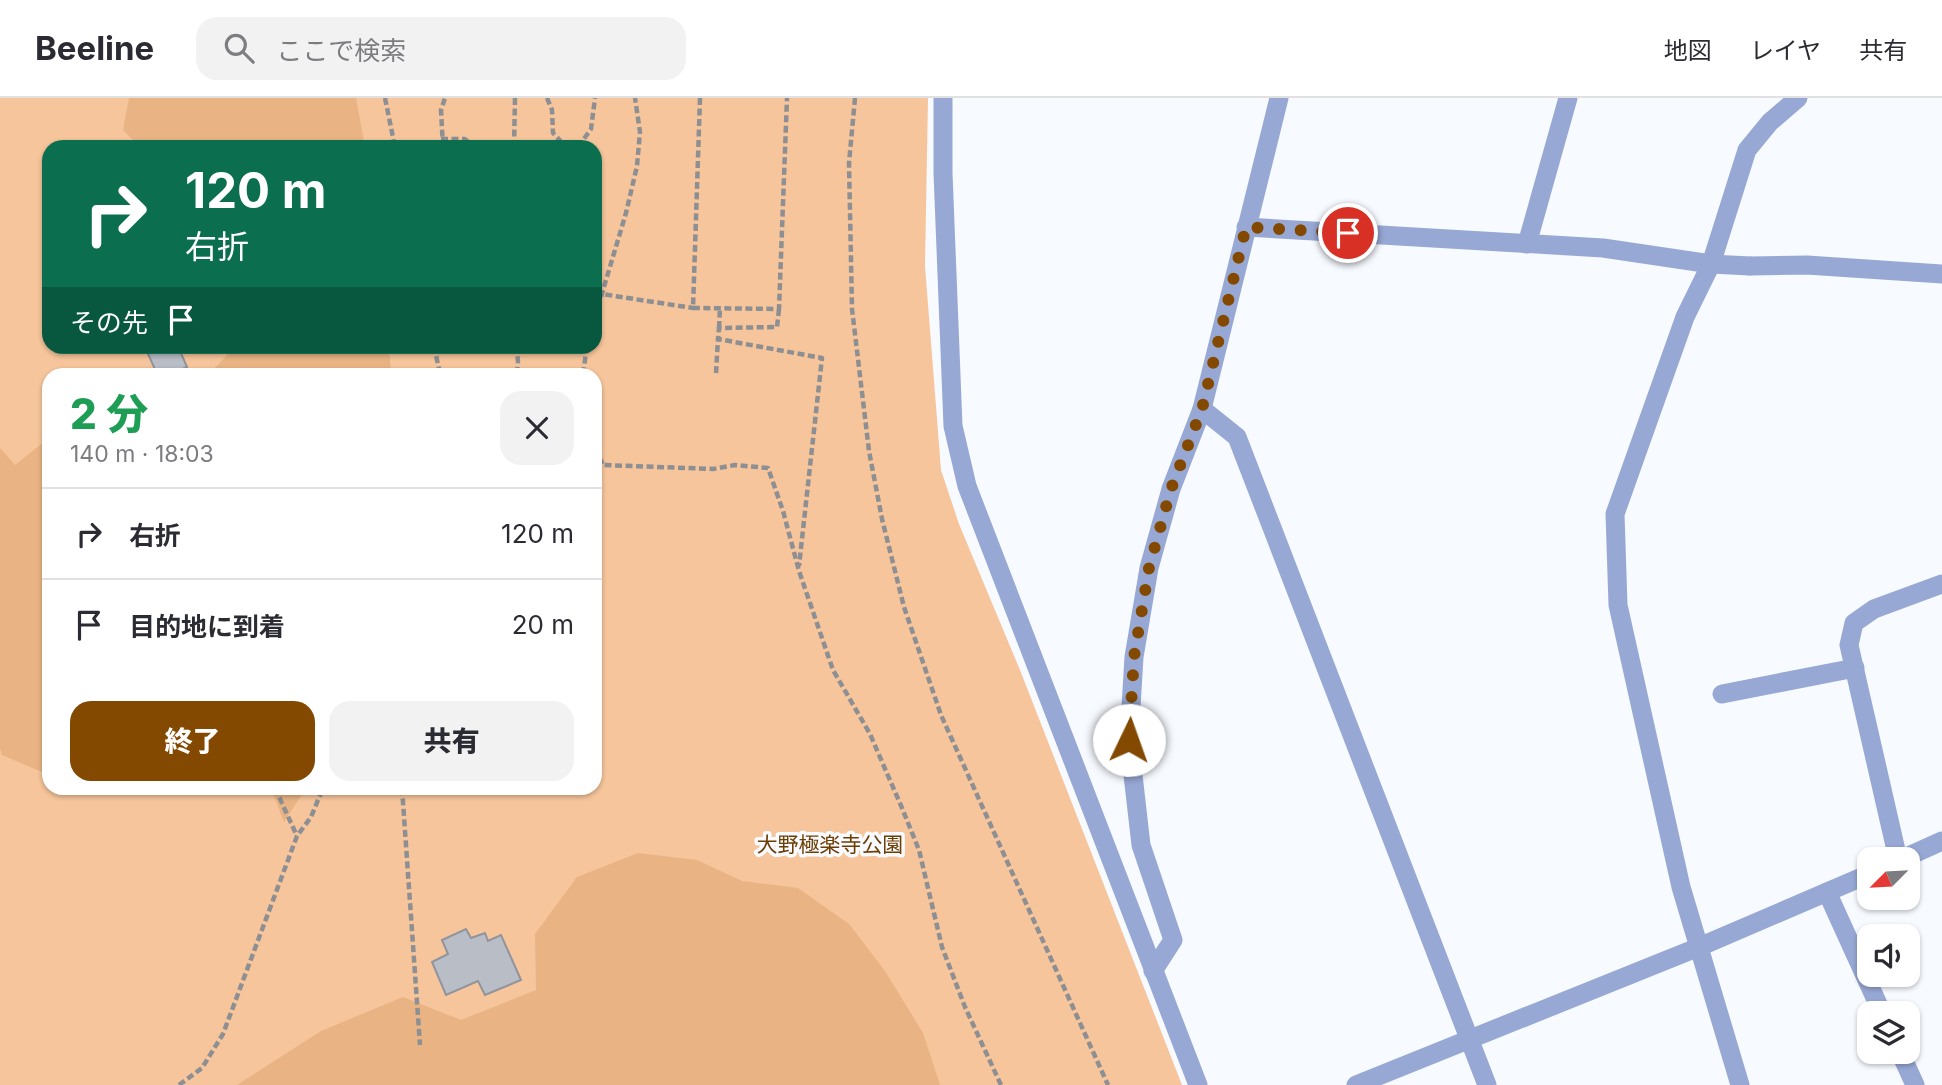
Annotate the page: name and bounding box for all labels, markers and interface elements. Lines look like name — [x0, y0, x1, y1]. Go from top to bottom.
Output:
search box — [196, 17, 686, 80]
text: Beeline — [35, 28, 154, 68]
icon: search — [220, 29, 258, 67]
text: ここで検索 — [276, 35, 406, 66]
text: 地図 — [1664, 36, 1712, 65]
text: レイヤ — [1750, 36, 1821, 65]
text: 共有 — [1859, 36, 1907, 65]
text: 120 m — [185, 161, 326, 220]
icon: right — [70, 168, 161, 259]
pin — [1318, 203, 1378, 263]
icon: arrive — [1329, 214, 1367, 252]
text: 右折 — [185, 227, 249, 266]
icon: arrive — [162, 301, 200, 339]
text: その先 — [70, 307, 148, 338]
text: 2 分 — [70, 388, 148, 439]
button: close — [500, 391, 574, 465]
text: 140 m · 18:03 — [70, 440, 214, 468]
icon: right — [70, 515, 108, 553]
text: 120 m — [501, 518, 574, 549]
text: 右折 — [129, 520, 181, 551]
icon: arrive — [70, 606, 108, 644]
text: 20 m — [512, 609, 574, 640]
text: 目的地に到着 — [129, 611, 285, 642]
button: 終了 — [70, 701, 315, 781]
button: 共有 — [329, 701, 574, 781]
position arrow — [1092, 703, 1166, 777]
park label: 大野極楽寺公園 — [757, 832, 904, 857]
north arrow — [1857, 847, 1920, 910]
map controls — [1857, 847, 1920, 1064]
button: sound — [1857, 924, 1920, 987]
button: layers — [1857, 1001, 1920, 1064]

